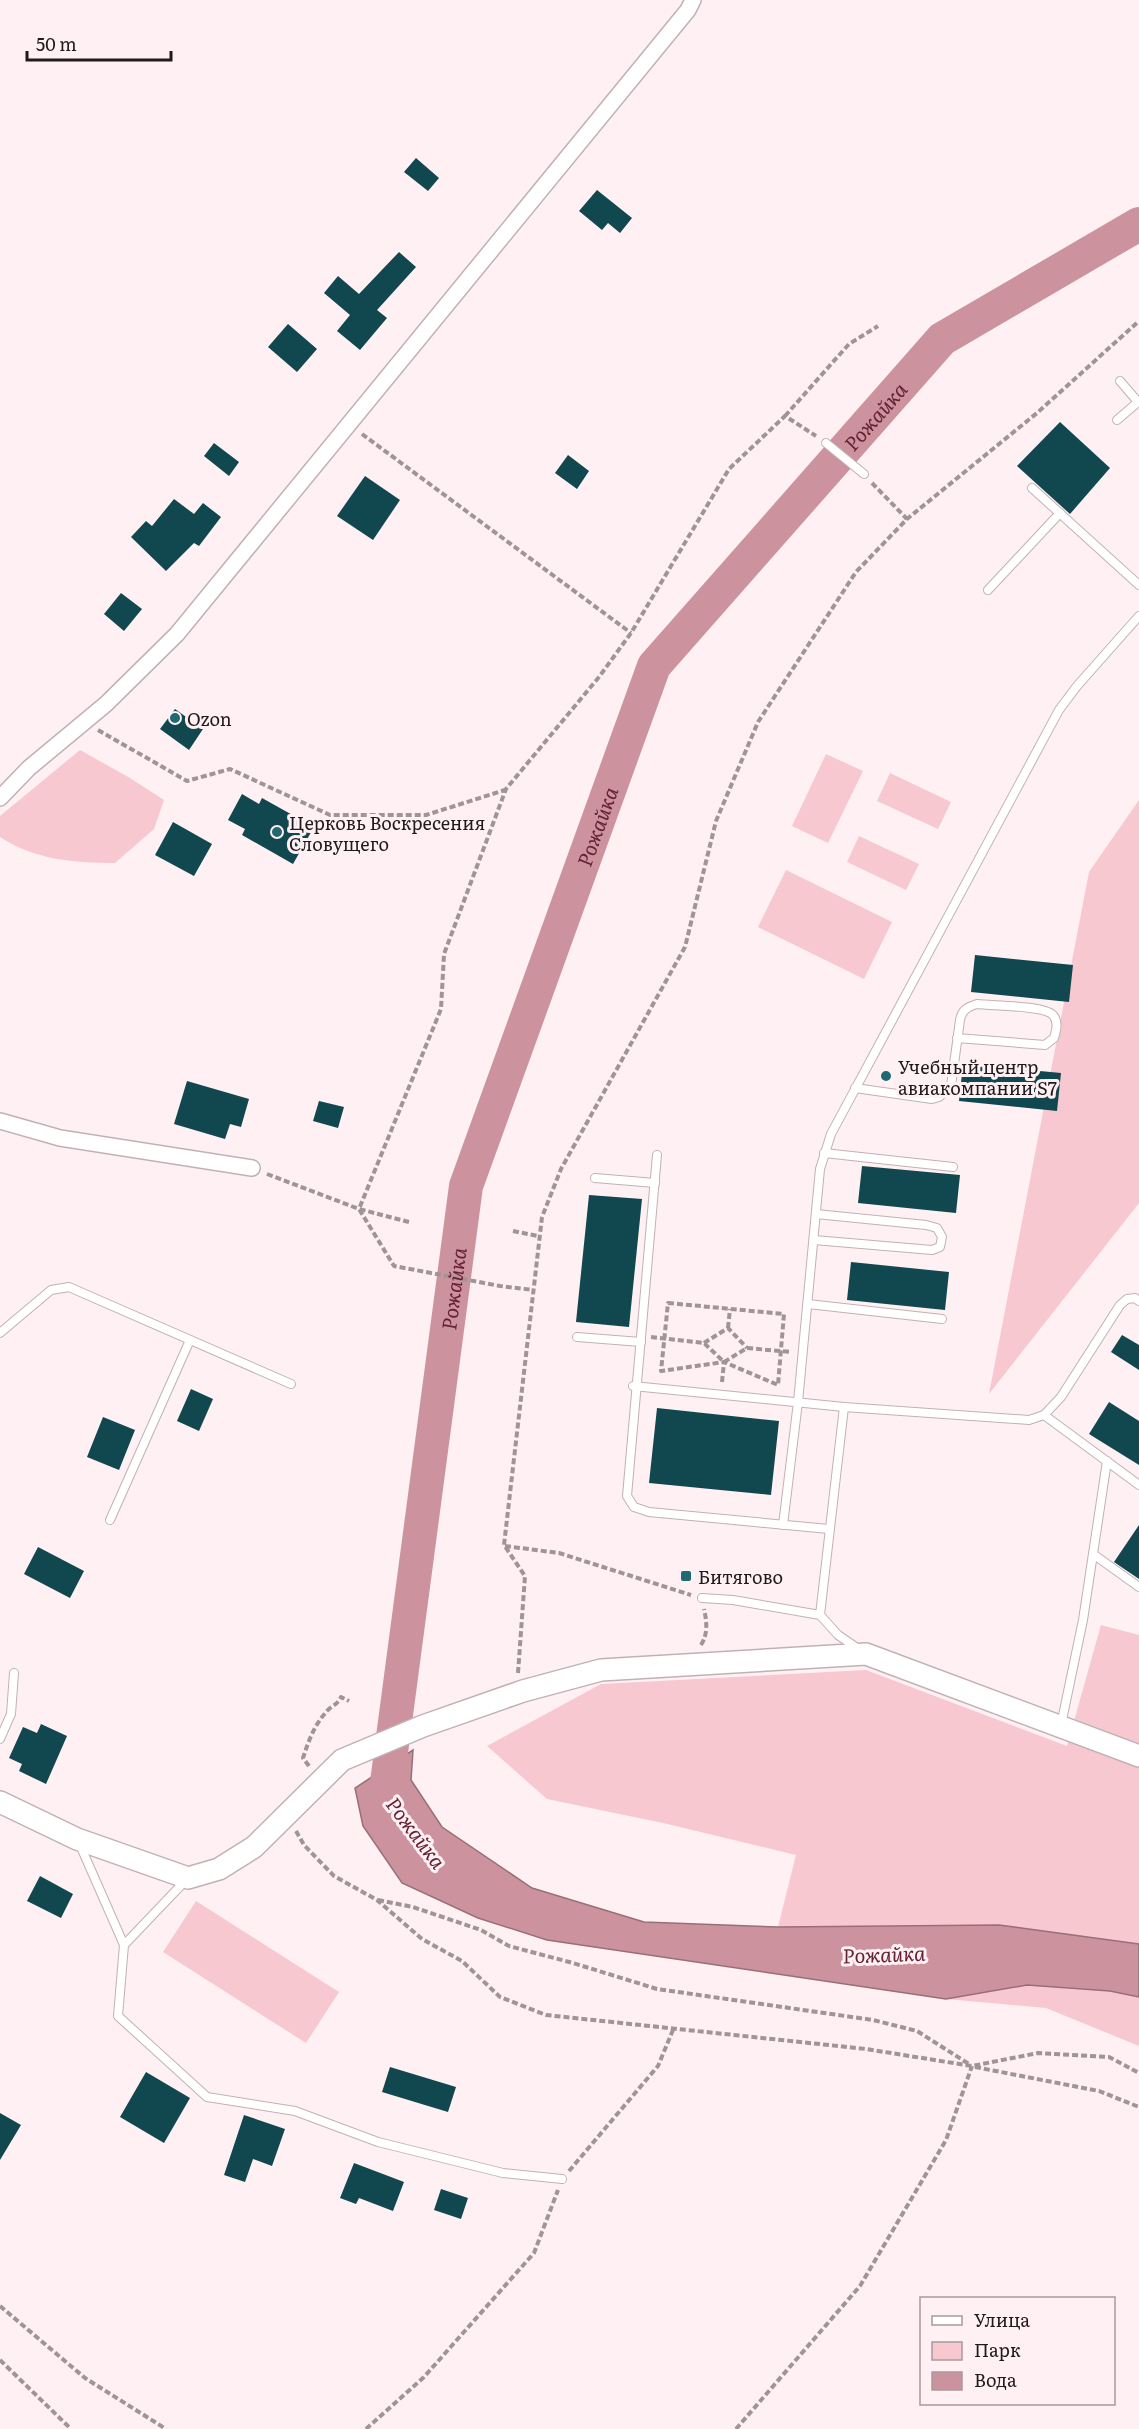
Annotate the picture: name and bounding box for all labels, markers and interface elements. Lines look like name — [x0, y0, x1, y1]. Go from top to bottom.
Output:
scale bar — [27, 24, 171, 62]
text: 50 m — [36, 30, 77, 57]
water label: Рожайка — [836, 374, 914, 457]
place label: Ozon — [187, 705, 232, 732]
marker: Ozon — [168, 711, 182, 725]
water label: Рожайка — [568, 782, 624, 870]
place label: Церковь Воскресения Словущего — [289, 809, 485, 857]
marker: Церковь Воскресения Словущего — [270, 825, 284, 839]
place label: Учебный центр авиакомпании S7 — [898, 1053, 1057, 1101]
marker: Учебный центр авиакомпании S7 — [879, 1069, 893, 1083]
water label: Рожайка — [432, 1245, 473, 1332]
place label: Битягово — [698, 1563, 783, 1590]
marker: Битягово — [679, 1569, 693, 1583]
water label: Рожайка — [380, 1790, 454, 1875]
water label: Рожайка — [842, 1937, 927, 1969]
legend — [920, 2297, 1115, 2405]
text: Улица — [974, 2306, 1030, 2333]
text: Парк — [974, 2336, 1021, 2363]
text: Вода — [974, 2366, 1017, 2393]

